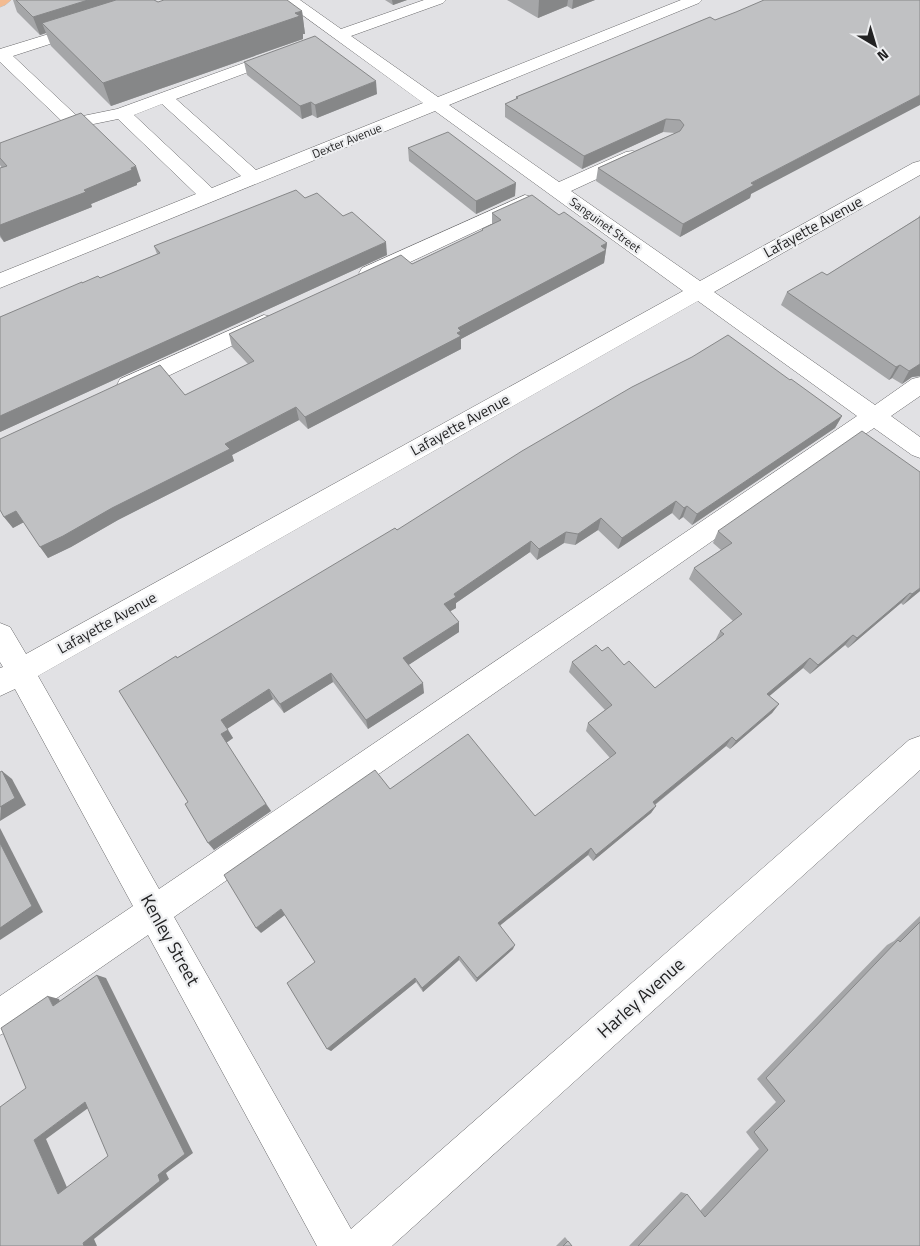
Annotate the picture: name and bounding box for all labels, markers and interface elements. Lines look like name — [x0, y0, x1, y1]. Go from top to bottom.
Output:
north arrow — [850, 20, 900, 70]
text: N — [873, 44, 894, 67]
street label: Dexter Avenue — [309, 118, 385, 163]
street label: Lafayette Avenue — [759, 190, 866, 263]
street label: Sanguinet Street — [566, 192, 646, 258]
street label: Lafayette Avenue — [406, 388, 513, 461]
street label: Lafayette Avenue — [53, 586, 160, 659]
street label: Kenley Street — [134, 889, 207, 991]
street label: Harley Avenue — [591, 951, 690, 1044]

